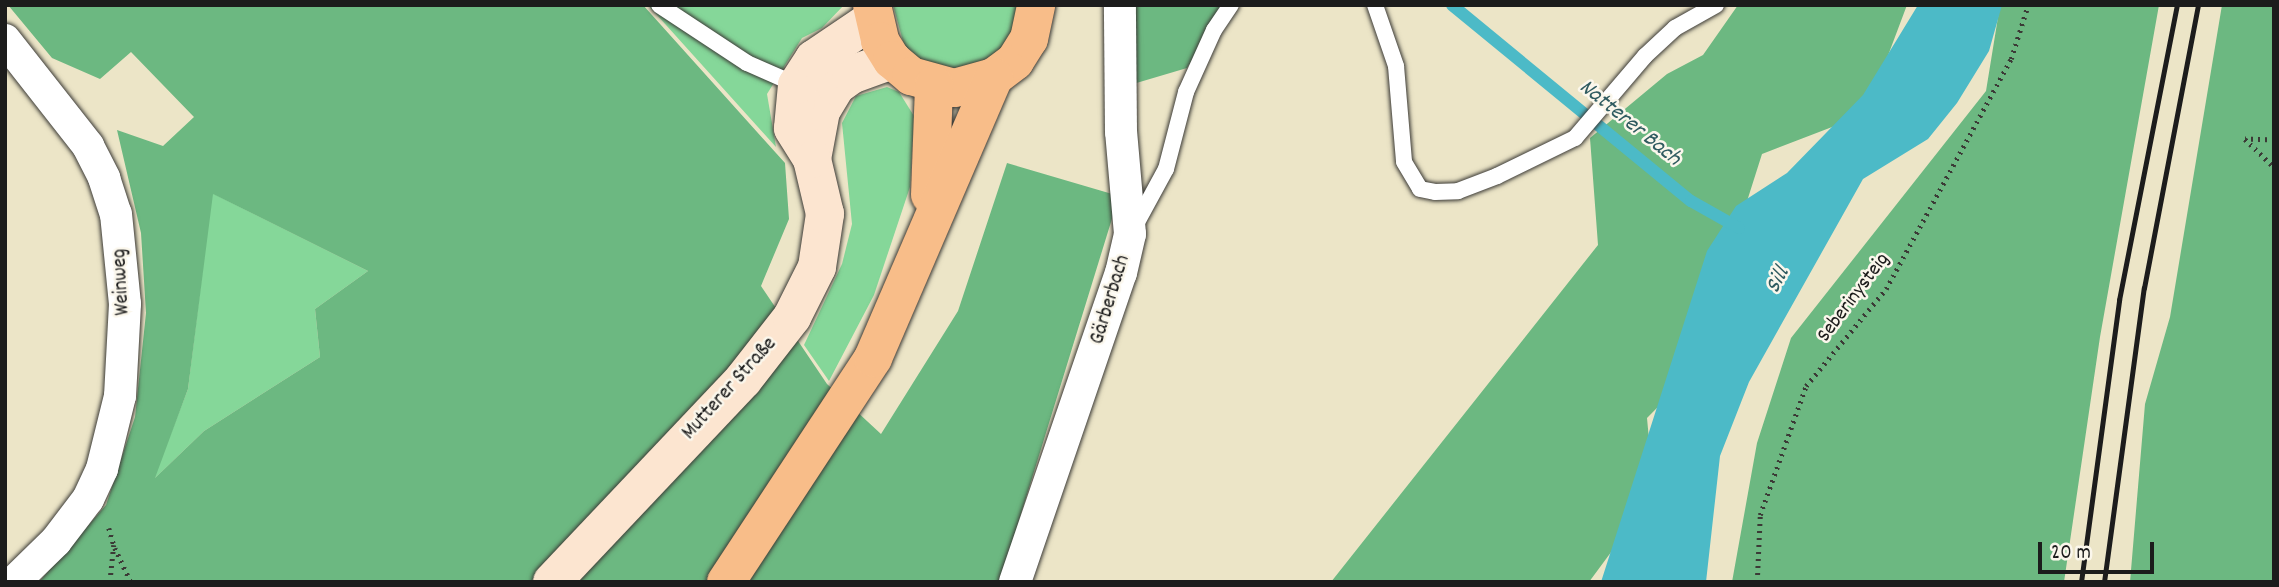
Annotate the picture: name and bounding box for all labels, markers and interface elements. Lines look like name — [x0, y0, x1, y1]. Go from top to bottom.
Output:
water label: Natterer Bach — [1572, 75, 1686, 173]
street label: Weinweg — [108, 248, 136, 316]
street label: Seberinysteig — [1812, 248, 1896, 348]
street label: Gärberbach — [1086, 252, 1136, 348]
water label: Sill — [1761, 263, 1797, 299]
street label: Mutterer Straße — [677, 332, 783, 446]
scale bar — [2041, 528, 2156, 572]
text: 20 m — [2051, 539, 2091, 569]

